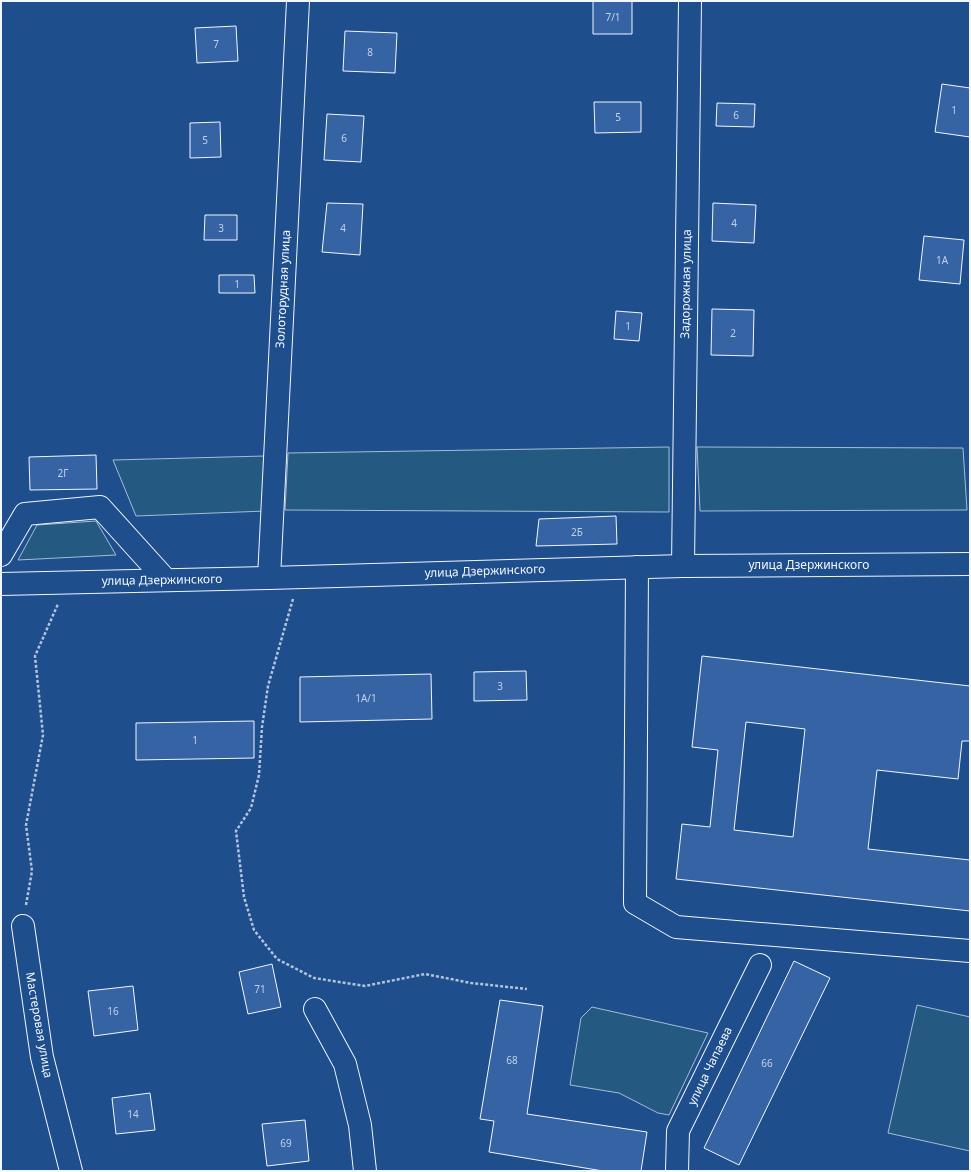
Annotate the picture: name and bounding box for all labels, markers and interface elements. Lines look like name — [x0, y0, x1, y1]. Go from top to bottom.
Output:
house number: 7/1 — [605, 10, 621, 24]
house number: 7 — [213, 37, 219, 51]
house number: 8 — [367, 45, 373, 59]
house number: 1 — [951, 103, 957, 117]
house number: 6 — [733, 108, 739, 122]
house number: 5 — [615, 110, 621, 124]
house number: 6 — [341, 131, 347, 145]
house number: 5 — [202, 133, 208, 147]
house number: 4 — [731, 216, 737, 230]
house number: 3 — [218, 221, 224, 235]
house number: 4 — [340, 221, 346, 235]
street label: Золоторудная улица — [271, 229, 294, 349]
street label: Задорожная улица — [676, 229, 695, 339]
house number: 1А — [936, 253, 949, 267]
house number: 1 — [234, 277, 240, 291]
house number: 1 — [625, 319, 631, 333]
house number: 2 — [730, 326, 736, 340]
house number: 2Г — [58, 466, 68, 480]
house number: 2Б — [571, 525, 583, 539]
street label: улица Дзержинского — [749, 556, 869, 573]
street label: улица Дзержинского — [424, 560, 546, 581]
street label: улица Дзержинского — [101, 570, 223, 589]
house number: 3 — [497, 679, 503, 693]
house number: 1А/1 — [355, 691, 377, 705]
house number: 1 — [192, 733, 198, 747]
street label: Мастеровая улица — [22, 971, 57, 1079]
house number: 71 — [254, 982, 266, 996]
house number: 16 — [107, 1004, 119, 1018]
street label: улица Чапаева — [683, 1023, 736, 1108]
house number: 68 — [506, 1053, 518, 1067]
house number: 66 — [761, 1056, 773, 1070]
house number: 14 — [127, 1107, 139, 1121]
house number: 69 — [280, 1136, 292, 1150]

